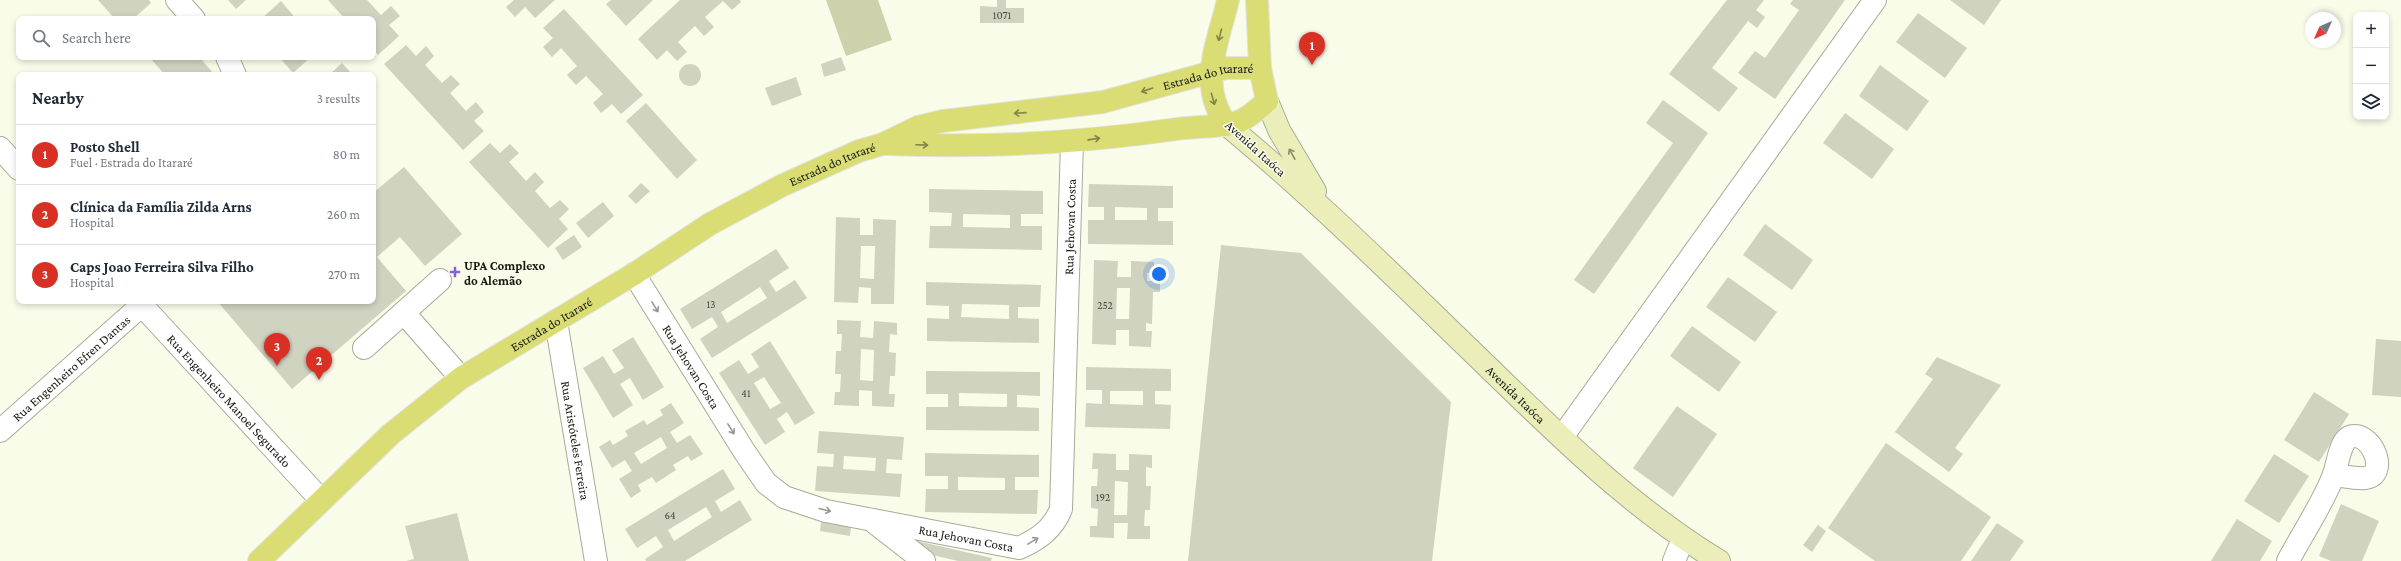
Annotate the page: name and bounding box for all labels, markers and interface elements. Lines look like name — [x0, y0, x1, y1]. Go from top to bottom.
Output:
house number: 1071 — [993, 9, 1012, 21]
north arrow — [2305, 12, 2341, 48]
map controls — [2353, 12, 2389, 120]
button: + — [2353, 12, 2389, 48]
search box — [16, 16, 376, 60]
icon: search — [30, 27, 52, 49]
one-way arrow — [1216, 29, 1223, 42]
text: Search here — [62, 30, 131, 46]
pin: 1 — [1299, 32, 1325, 65]
button: − — [2353, 48, 2389, 84]
street label: Estrada do Itararé — [1161, 61, 1254, 93]
button: layers — [2353, 84, 2389, 120]
one-way arrow — [1141, 87, 1154, 94]
text: Nearby — [32, 89, 84, 108]
text: 3 results — [317, 91, 360, 106]
one-way arrow — [1210, 93, 1217, 106]
one-way arrow — [1014, 109, 1027, 116]
street label: Avenida Itaóca — [1222, 117, 1289, 180]
one-way arrow — [1087, 135, 1100, 143]
text: Posto Shell — [70, 139, 140, 155]
street label: Estrada do Itararé — [787, 140, 877, 189]
one-way arrow — [915, 142, 928, 149]
text: 1 — [43, 147, 47, 162]
text: 80 m — [333, 147, 360, 162]
one-way arrow — [1288, 148, 1295, 160]
text: Fuel · Estrada do Itararé — [70, 155, 193, 170]
street label: Rua Jehovan Costa — [1061, 179, 1079, 275]
text: Clínica da Família Zilda Arns — [70, 199, 252, 215]
text: 2 — [42, 207, 48, 222]
text: 260 m — [327, 207, 360, 222]
text: Hospital — [70, 215, 114, 230]
place label: UPA Complexo do Alemão — [464, 258, 545, 288]
text: Caps Joao Ferreira Silva Filho — [70, 259, 254, 275]
your location — [1149, 264, 1169, 284]
marker: UPA Complexo do Alemão — [449, 266, 461, 278]
text: 3 — [42, 267, 48, 282]
text: 270 m — [328, 267, 360, 282]
text: Hospital — [70, 275, 114, 290]
street label: Estrada do Itararé — [508, 294, 595, 355]
house number: 13 — [707, 298, 715, 310]
house number: 252 — [1097, 299, 1113, 311]
one-way arrow — [651, 301, 659, 312]
street label: Rua Engenheiro Efren Dantas — [9, 312, 133, 424]
street label: Rua Jehovan Costa — [659, 322, 723, 412]
street label: Rua Engenheiro Manoel Segurado — [164, 331, 294, 470]
pin: 3 — [264, 333, 290, 366]
pin: 2 — [306, 347, 332, 380]
street label: Avenida Itaóca — [1483, 362, 1548, 426]
street label: Rua Aristóteles Ferreira — [558, 380, 593, 501]
house number: 41 — [741, 387, 751, 399]
one-way arrow — [727, 423, 735, 434]
house number: 192 — [1096, 491, 1110, 503]
one-way arrow — [818, 507, 831, 514]
house number: 64 — [664, 509, 676, 521]
street label: Rua Jehovan Costa — [917, 522, 1015, 555]
one-way arrow — [1027, 536, 1039, 544]

